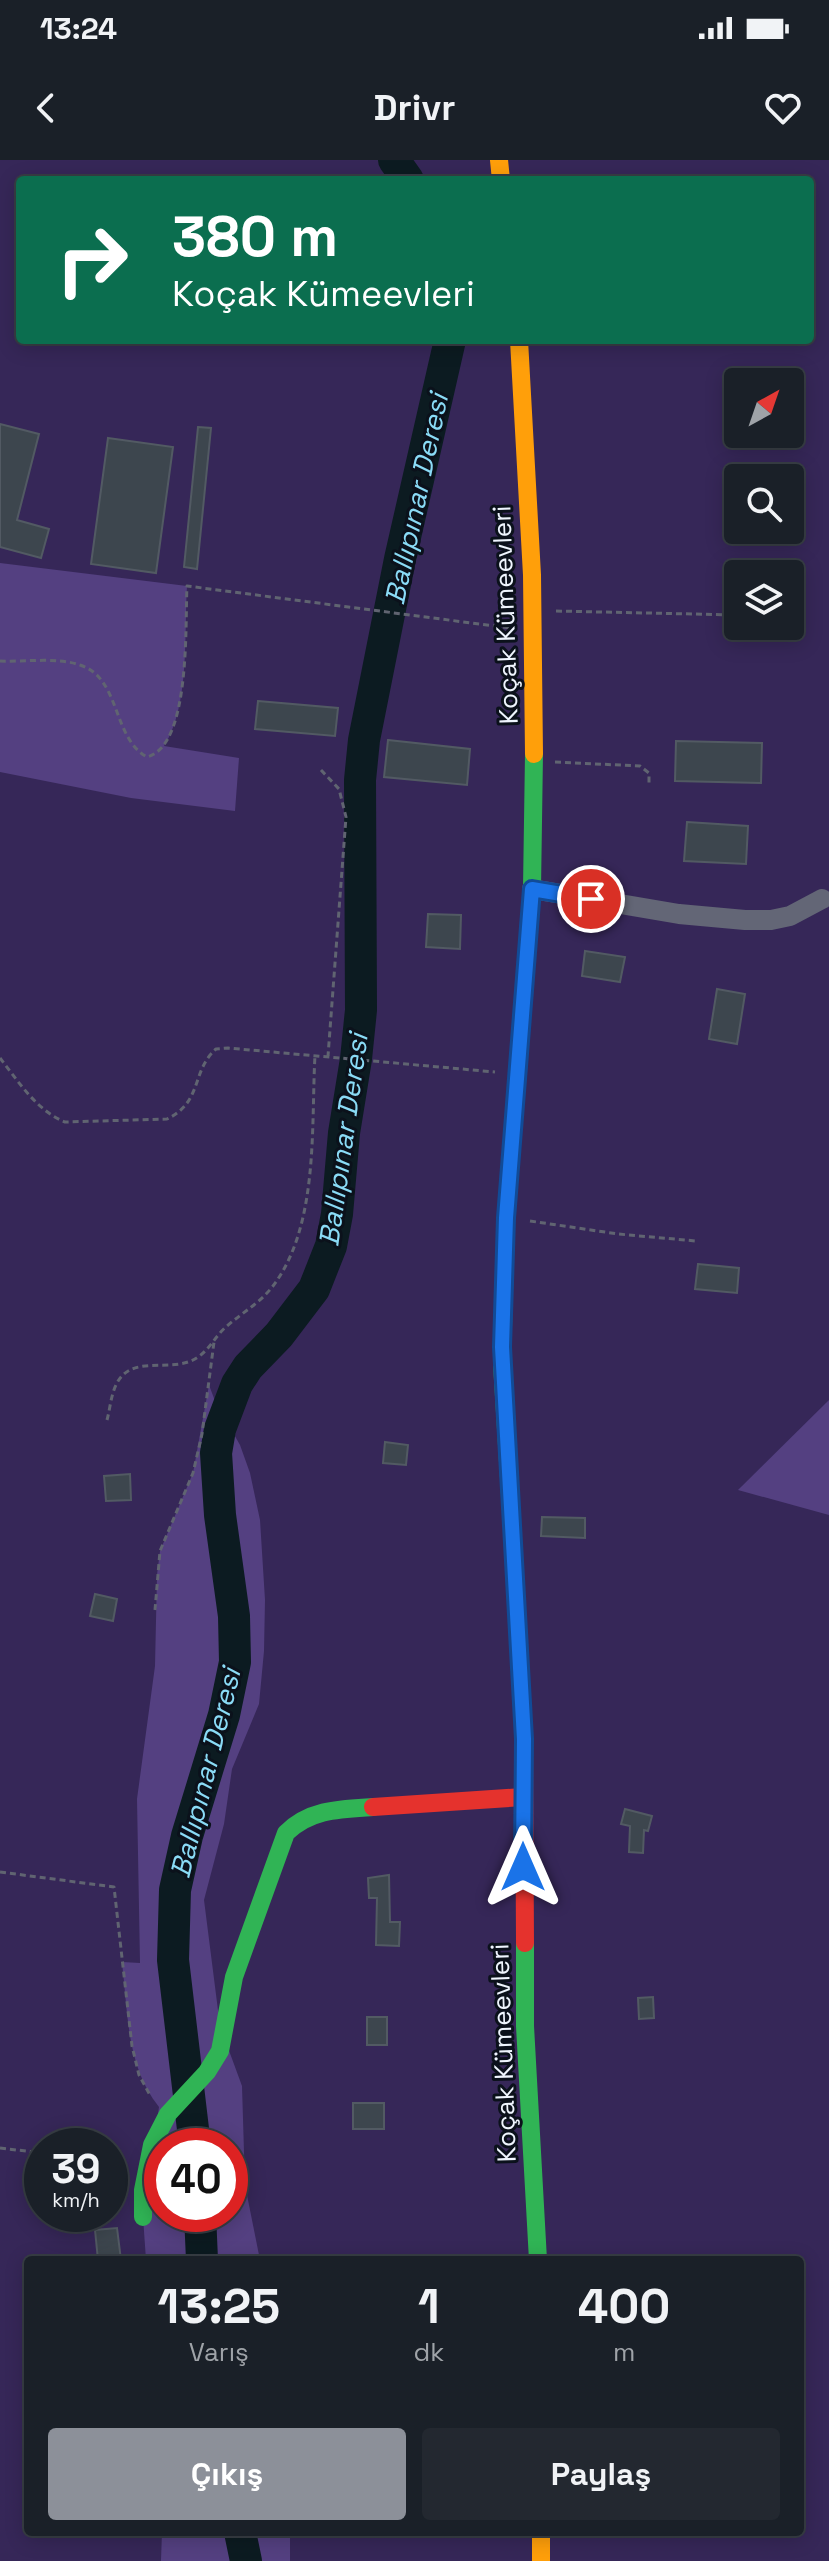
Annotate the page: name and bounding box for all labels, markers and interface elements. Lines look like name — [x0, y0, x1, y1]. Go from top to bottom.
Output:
text: 13:24 — [40, 9, 117, 48]
text: Drivr — [374, 85, 455, 131]
icon: back — [24, 86, 68, 130]
icon: heart — [761, 86, 805, 130]
text: 380 m — [172, 201, 338, 272]
icon: right — [40, 208, 144, 312]
text: Koçak Kümeevleri — [172, 271, 475, 317]
north arrow — [724, 368, 804, 448]
map controls — [724, 368, 804, 640]
water label: Ballıpınar Deresi — [376, 387, 457, 608]
button: search — [724, 464, 804, 544]
street label: Koçak Kümeevleri — [484, 505, 526, 725]
button: layers — [724, 560, 804, 640]
pin — [557, 865, 625, 933]
icon: arrive — [569, 877, 613, 921]
water label: Ballıpınar Deresi — [310, 1028, 376, 1249]
water label: Ballıpınar Deresi — [162, 1662, 249, 1881]
position arrow — [481, 1825, 565, 1909]
street label: Koçak Kümeevleri — [482, 1943, 524, 2163]
speed limit sign: 40 — [144, 2128, 248, 2232]
text: 39 — [51, 2144, 101, 2195]
text: km/h — [52, 2187, 100, 2213]
text: 13:25 — [158, 2276, 280, 2337]
text: 1 — [418, 2276, 440, 2337]
text: 400 — [578, 2276, 670, 2337]
text: Varış — [189, 2335, 249, 2369]
text: dk — [414, 2335, 444, 2369]
text: m — [613, 2335, 635, 2369]
button: Çıkış — [48, 2428, 406, 2520]
button: Paylaş — [422, 2428, 780, 2520]

